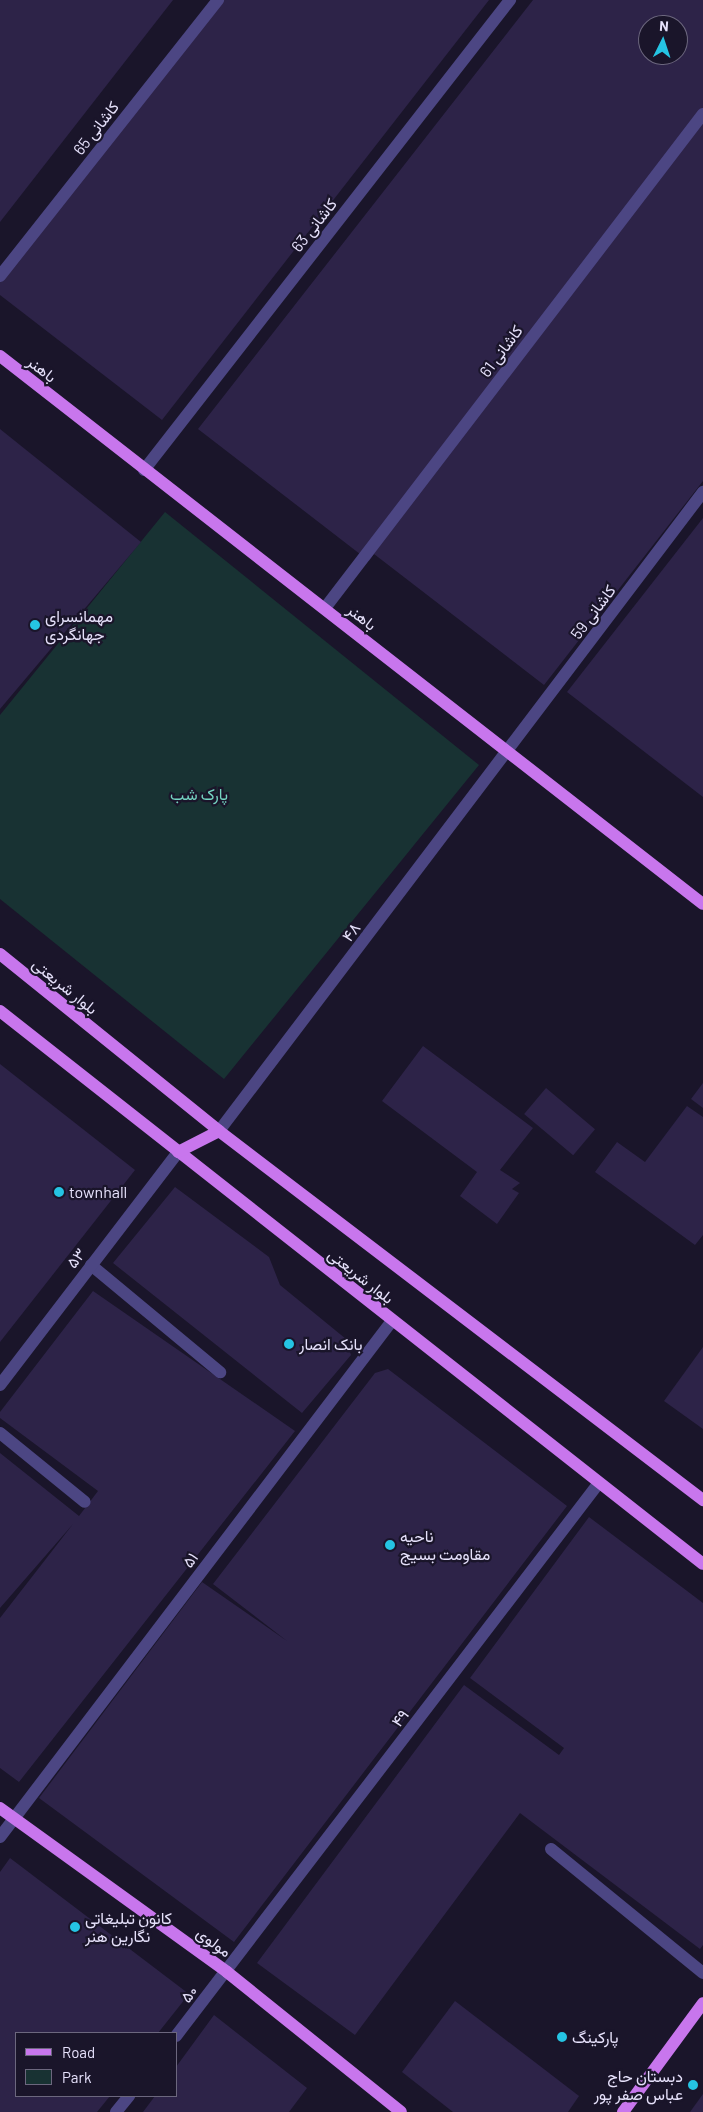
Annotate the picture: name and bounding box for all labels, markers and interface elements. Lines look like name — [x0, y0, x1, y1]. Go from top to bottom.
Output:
north arrow — [638, 15, 688, 65]
text: N — [659, 17, 669, 34]
street label: کاشانی 65 — [69, 97, 123, 159]
street label: کاشانی 63 — [287, 194, 341, 256]
street label: کاشانی 61 — [475, 321, 527, 381]
street label: باهنر — [24, 352, 60, 386]
street label: کاشانی 59 — [566, 581, 620, 643]
street label: باهنر — [344, 600, 380, 634]
place label: مهمانسرای جهانگردی — [45, 606, 113, 644]
marker: مهمانسرای جهانگردی — [29, 619, 41, 631]
park label: پارک شب — [170, 784, 228, 804]
street label: ۴۸ — [338, 919, 364, 945]
street label: بلوار شریعتی — [29, 954, 101, 1018]
place label: townhall — [69, 1182, 127, 1202]
marker: townhall — [53, 1186, 65, 1198]
street label: ۵۳ — [62, 1244, 90, 1272]
street label: بلوار شریعتی — [324, 1244, 398, 1308]
place label: بانک انصار — [299, 1334, 362, 1354]
marker: بانک انصار — [283, 1338, 295, 1350]
place label: ناحیه مقاومت بسیج — [400, 1526, 490, 1564]
marker: ناحیه مقاومت بسیج — [384, 1539, 396, 1551]
street label: ۵۱ — [178, 1549, 202, 1571]
street label: ۴۹ — [387, 1705, 413, 1731]
place label: کانون تبلیغاتی نگارین هنر — [85, 1908, 172, 1946]
marker: کانون تبلیغاتی نگارین هنر — [69, 1921, 81, 1933]
street label: مولوی — [193, 1923, 235, 1961]
street label: ۵۰ — [176, 1982, 202, 2006]
place label: پارکینگ — [572, 2027, 619, 2047]
marker: پارکینگ — [556, 2031, 568, 2043]
legend — [15, 2032, 178, 2097]
text: Road — [62, 2043, 95, 2061]
place label: دبستان حاج عباس صفر پور — [594, 2066, 683, 2104]
text: Park — [62, 2068, 91, 2086]
marker: دبستان حاج عباس صفر پور — [687, 2079, 699, 2091]

